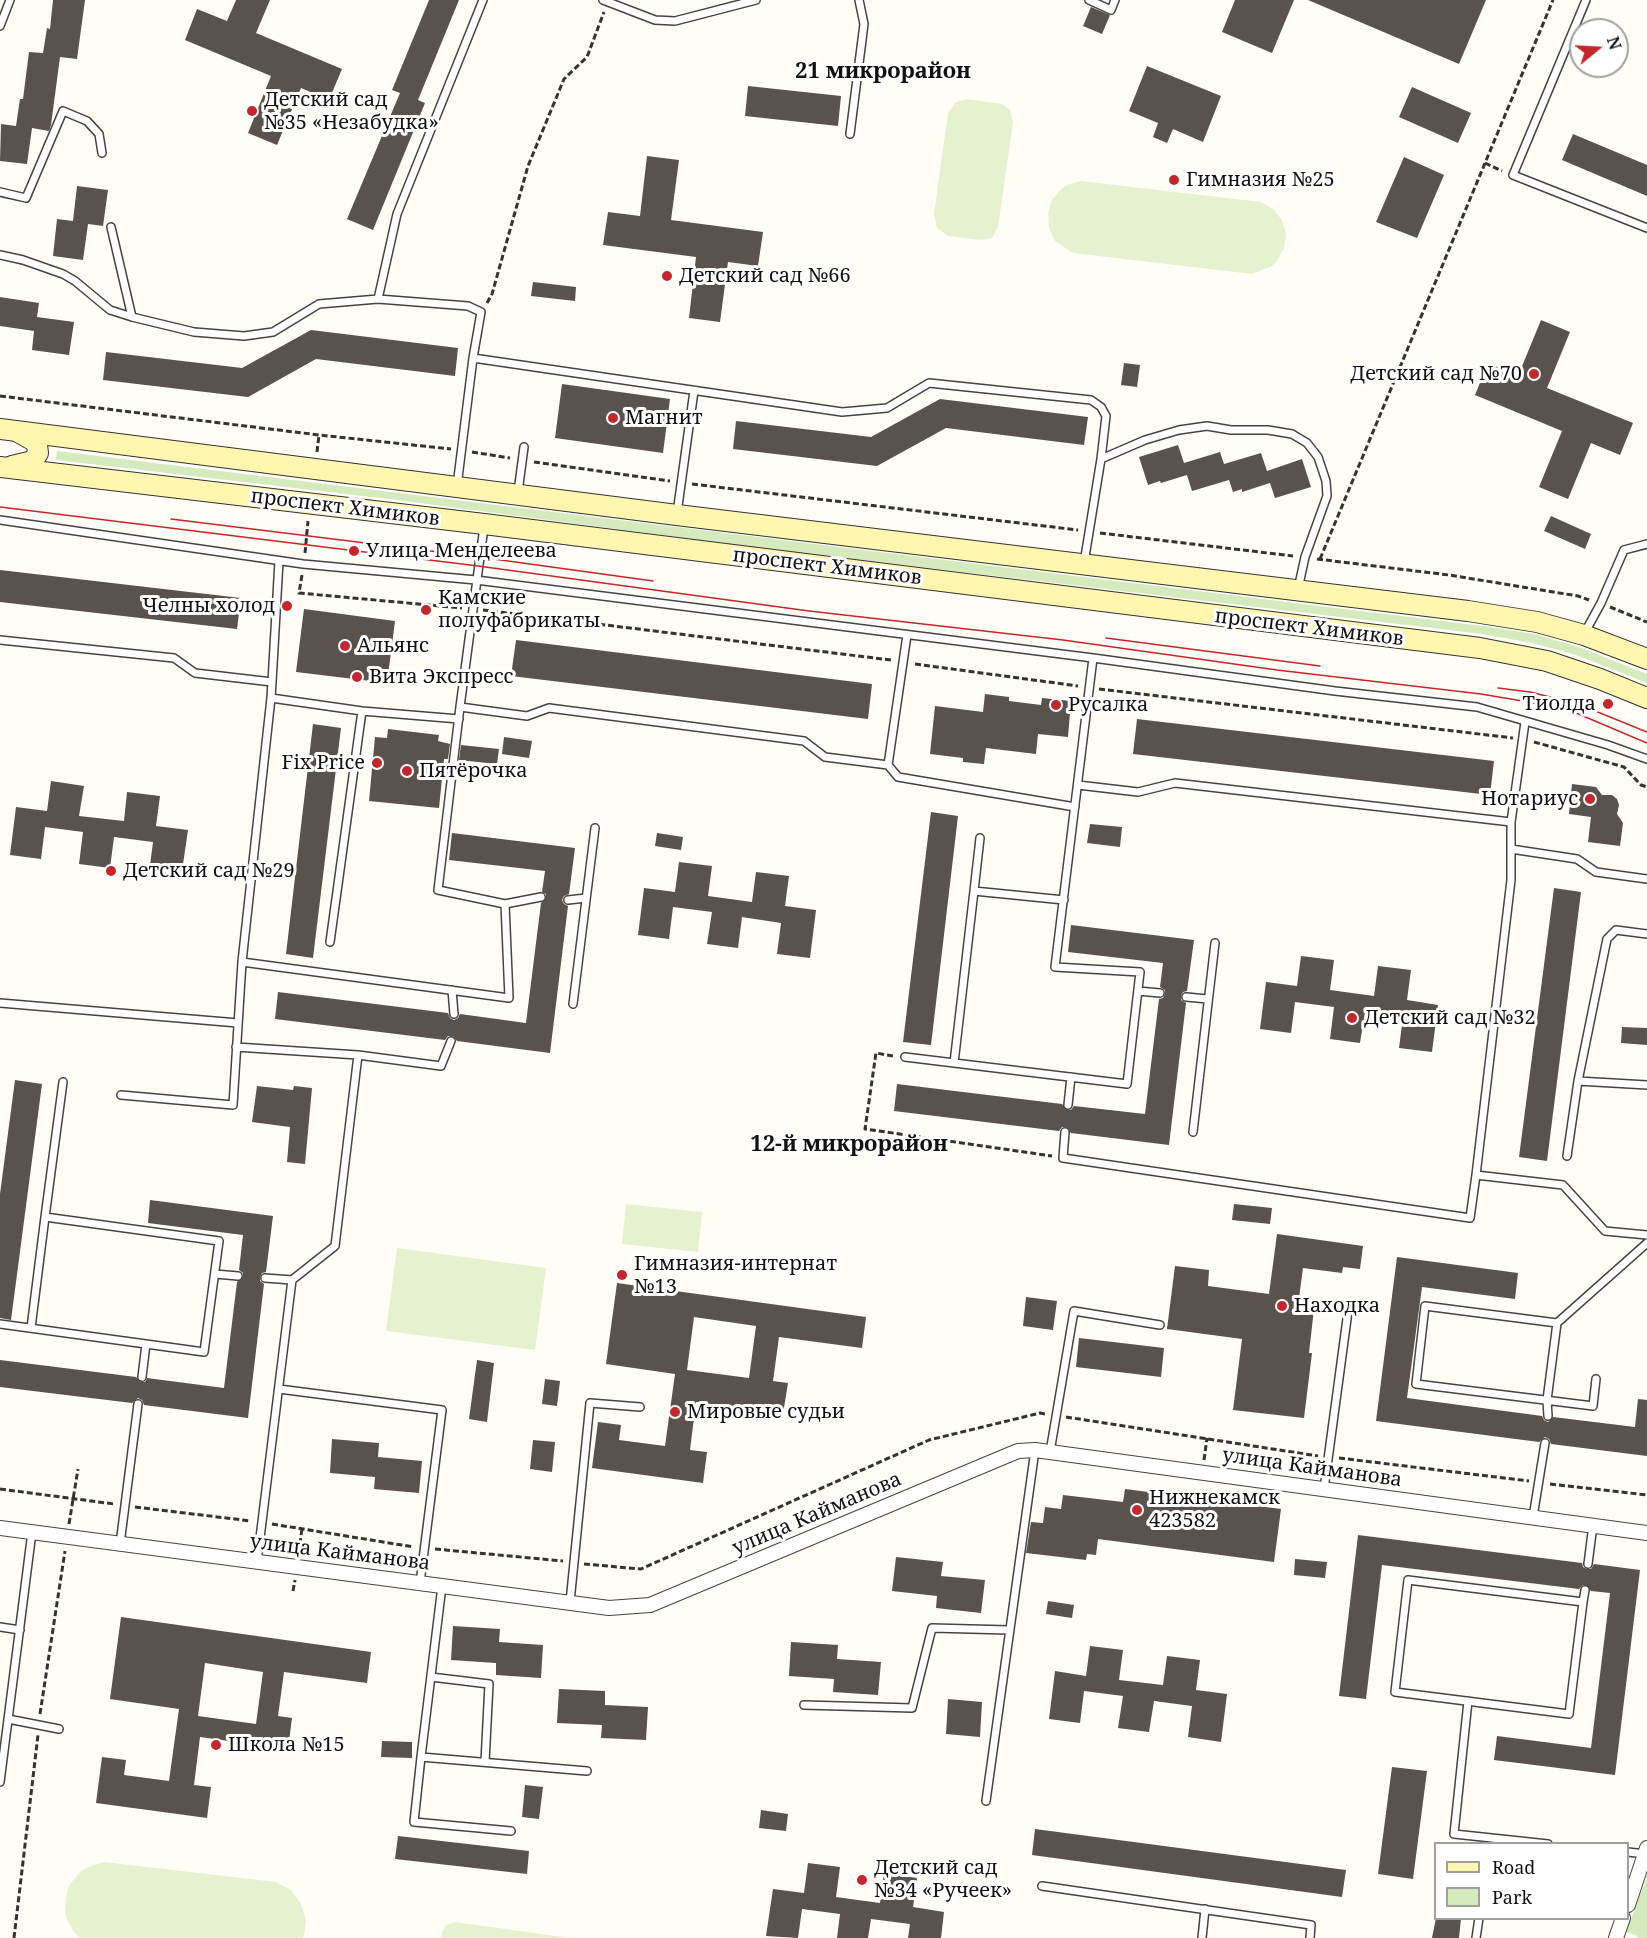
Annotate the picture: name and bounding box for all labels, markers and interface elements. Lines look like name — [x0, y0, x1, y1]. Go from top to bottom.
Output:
north arrow — [1569, 18, 1629, 78]
text: N — [1602, 34, 1627, 52]
district label: 21 микрорайон — [795, 59, 971, 85]
place label: Детский сад №35 «Незабудка» — [264, 88, 439, 135]
marker: Детский сад №35 «Незабудка» — [245, 104, 259, 118]
place label: Гимназия №25 — [1186, 168, 1335, 192]
marker: Гимназия №25 — [1167, 173, 1181, 187]
place label: Детский сад №66 — [679, 264, 851, 288]
marker: Детский сад №66 — [660, 269, 674, 283]
place label: Детский сад №70 — [1350, 362, 1522, 386]
marker: Детский сад №70 — [1527, 367, 1541, 381]
place label: Магнит — [625, 406, 702, 430]
marker: Магнит — [606, 411, 620, 425]
street label: проспект Химиков — [249, 485, 441, 531]
place label: Улица Менделеева — [366, 539, 557, 563]
marker: Улица Менделеева — [347, 544, 361, 558]
street label: проспект Химиков — [731, 544, 923, 590]
place label: Камские полуфабрикаты — [438, 586, 600, 633]
place label: Челны холод — [143, 594, 275, 618]
marker: Челны холод — [280, 599, 294, 613]
marker: Камские полуфабрикаты — [419, 603, 433, 617]
street label: проспект Химиков — [1213, 605, 1405, 651]
place label: Альянс — [357, 634, 429, 658]
marker: Альянс — [338, 639, 352, 653]
place label: Вита Экспресс — [369, 665, 513, 689]
marker: Вита Экспресс — [350, 670, 364, 684]
place label: Тиолда — [1522, 692, 1596, 716]
place label: Русалка — [1068, 693, 1148, 717]
marker: Тиолда — [1601, 697, 1615, 711]
marker: Русалка — [1049, 698, 1063, 712]
place label: Fix Price — [282, 751, 365, 775]
marker: Fix Price — [370, 756, 384, 770]
place label: Пятёрочка — [419, 759, 528, 783]
marker: Пятёрочка — [400, 764, 414, 778]
place label: Нотариус — [1481, 787, 1578, 811]
marker: Нотариус — [1583, 792, 1597, 806]
place label: Детский сад №29 — [123, 859, 295, 883]
marker: Детский сад №29 — [104, 864, 118, 878]
place label: Детский сад №32 — [1364, 1006, 1536, 1030]
marker: Детский сад №32 — [1345, 1011, 1359, 1025]
district label: 12-й микрорайон — [750, 1132, 948, 1158]
place label: Гимназия-интернат №13 — [634, 1252, 837, 1299]
marker: Гимназия-интернат №13 — [615, 1268, 629, 1282]
place label: Находка — [1294, 1294, 1380, 1318]
marker: Находка — [1275, 1299, 1289, 1313]
place label: Мировые судьи — [687, 1400, 845, 1424]
marker: Мировые судьи — [668, 1405, 682, 1419]
street label: улица Кайманова — [1221, 1444, 1403, 1492]
street label: улица Кайманова — [729, 1468, 905, 1560]
place label: Нижнекамск 423582 — [1149, 1486, 1280, 1533]
marker: Нижнекамск 423582 — [1130, 1503, 1144, 1517]
street label: улица Кайманова — [249, 1530, 431, 1576]
place label: Школа №15 — [228, 1733, 345, 1757]
marker: Школа №15 — [209, 1738, 223, 1752]
legend — [1434, 1842, 1629, 1920]
text: Road — [1492, 1855, 1535, 1879]
place label: Детский сад №34 «Ручеек» — [874, 1856, 1012, 1903]
marker: Детский сад №34 «Ручеек» — [855, 1873, 869, 1887]
text: Park — [1492, 1885, 1532, 1909]

